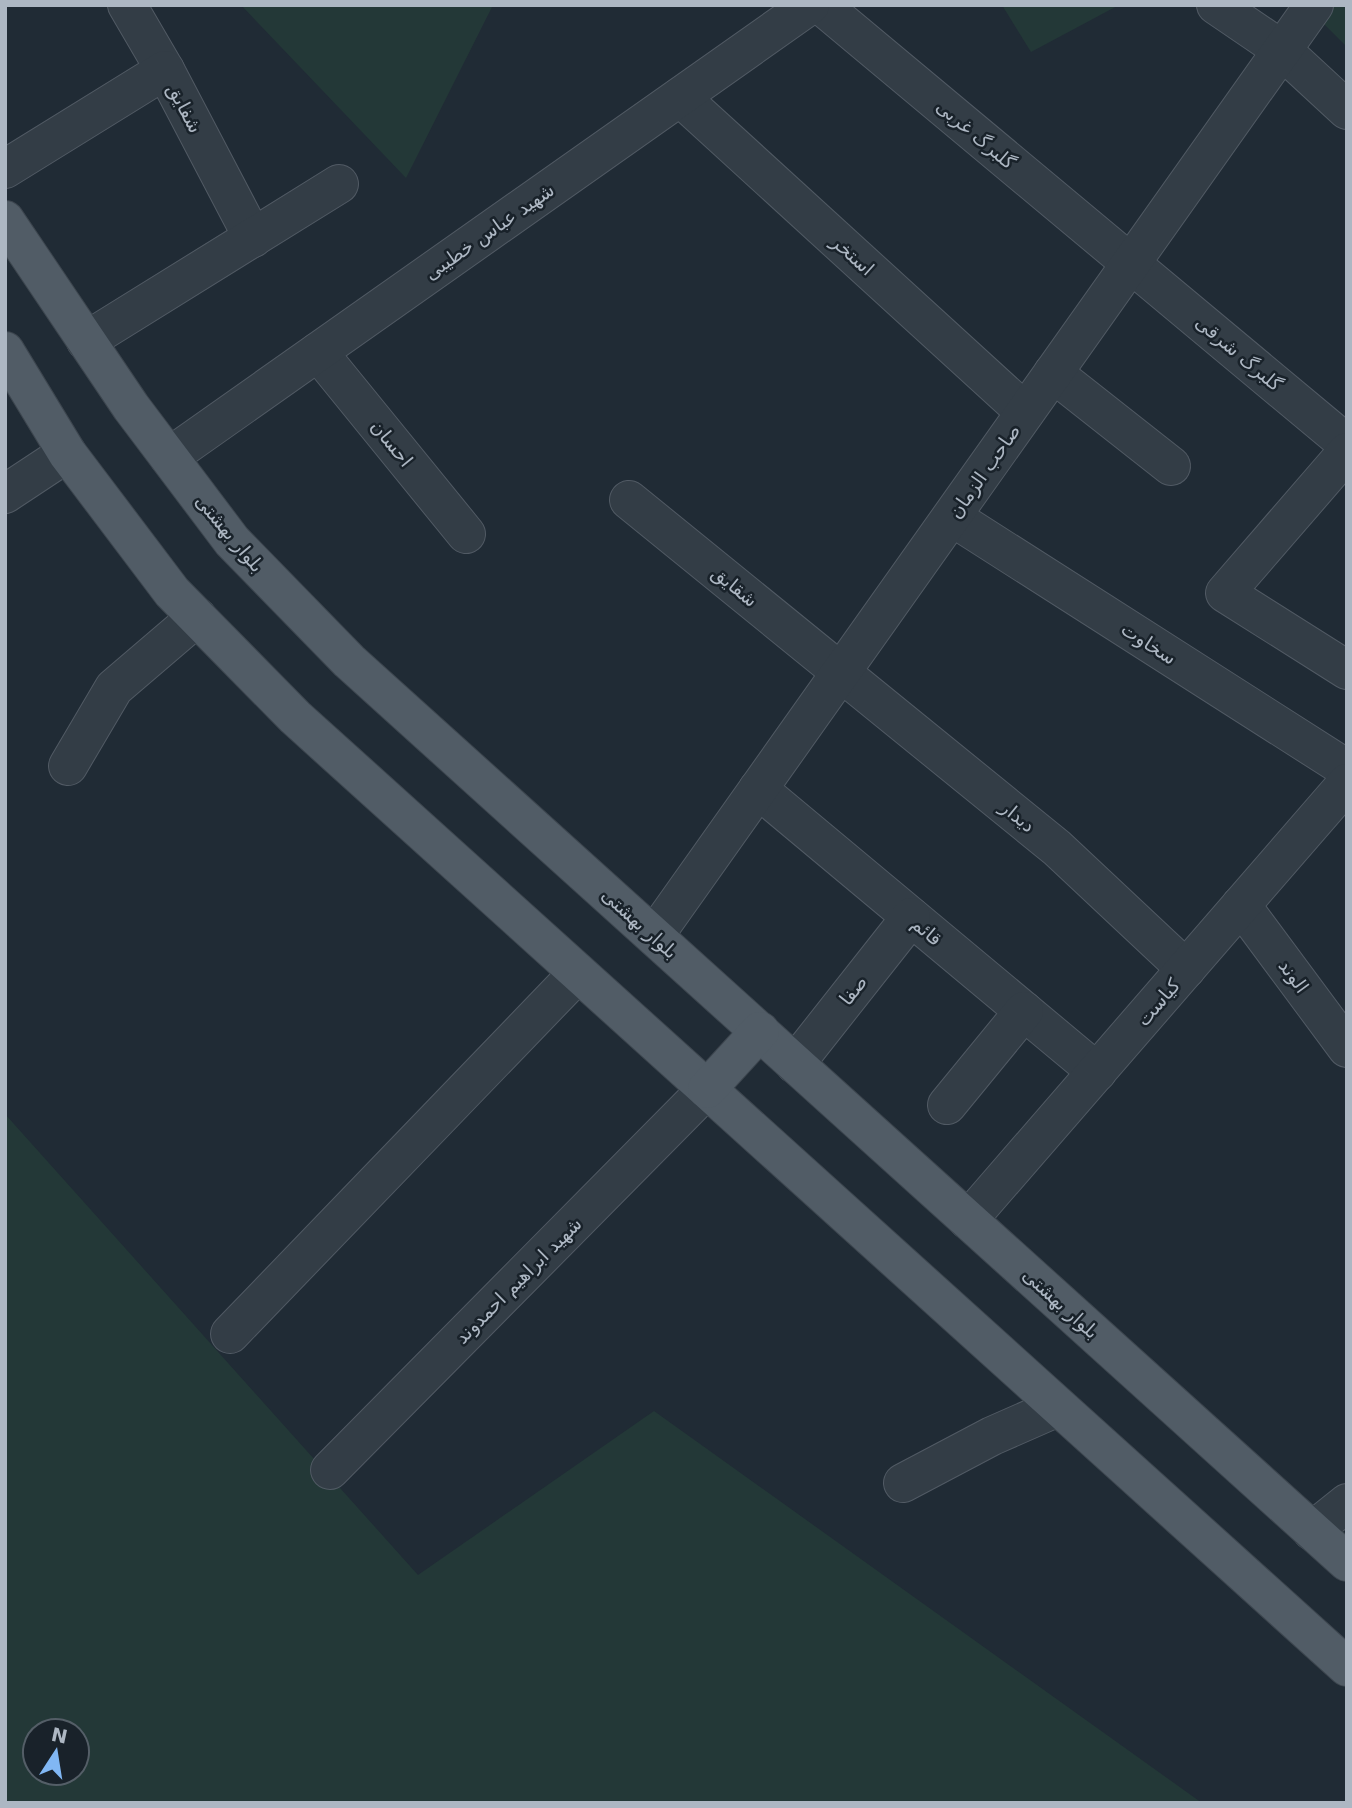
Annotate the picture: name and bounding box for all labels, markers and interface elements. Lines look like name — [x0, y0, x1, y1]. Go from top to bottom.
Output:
street label: شفایق — [162, 80, 207, 137]
street label: گلبرگ غربی — [931, 95, 1021, 175]
street label: شهید عباس خطیبی — [420, 178, 559, 285]
street label: استخر — [826, 230, 879, 281]
street label: گلبرگ شرقی — [1191, 311, 1287, 397]
street label: احسان — [367, 415, 417, 471]
street label: صاحب الزمان — [943, 420, 1025, 523]
street label: بلوار بهشتی — [190, 490, 269, 577]
street label: شقایق — [707, 561, 762, 612]
street label: سخاوت — [1117, 617, 1181, 670]
street label: دیدار — [995, 795, 1040, 837]
street label: بلوار بهشتی — [597, 883, 682, 964]
street label: قائم — [907, 912, 947, 951]
street label: الوند — [1274, 955, 1314, 998]
street label: صفا — [835, 971, 871, 1009]
street label: کیاست — [1132, 973, 1185, 1030]
street label: شهید ابراهیم احمدوند — [450, 1212, 586, 1348]
street label: بلوار بهشتی — [1018, 1263, 1103, 1344]
north arrow — [21, 1717, 91, 1787]
text: N — [49, 1723, 70, 1748]

